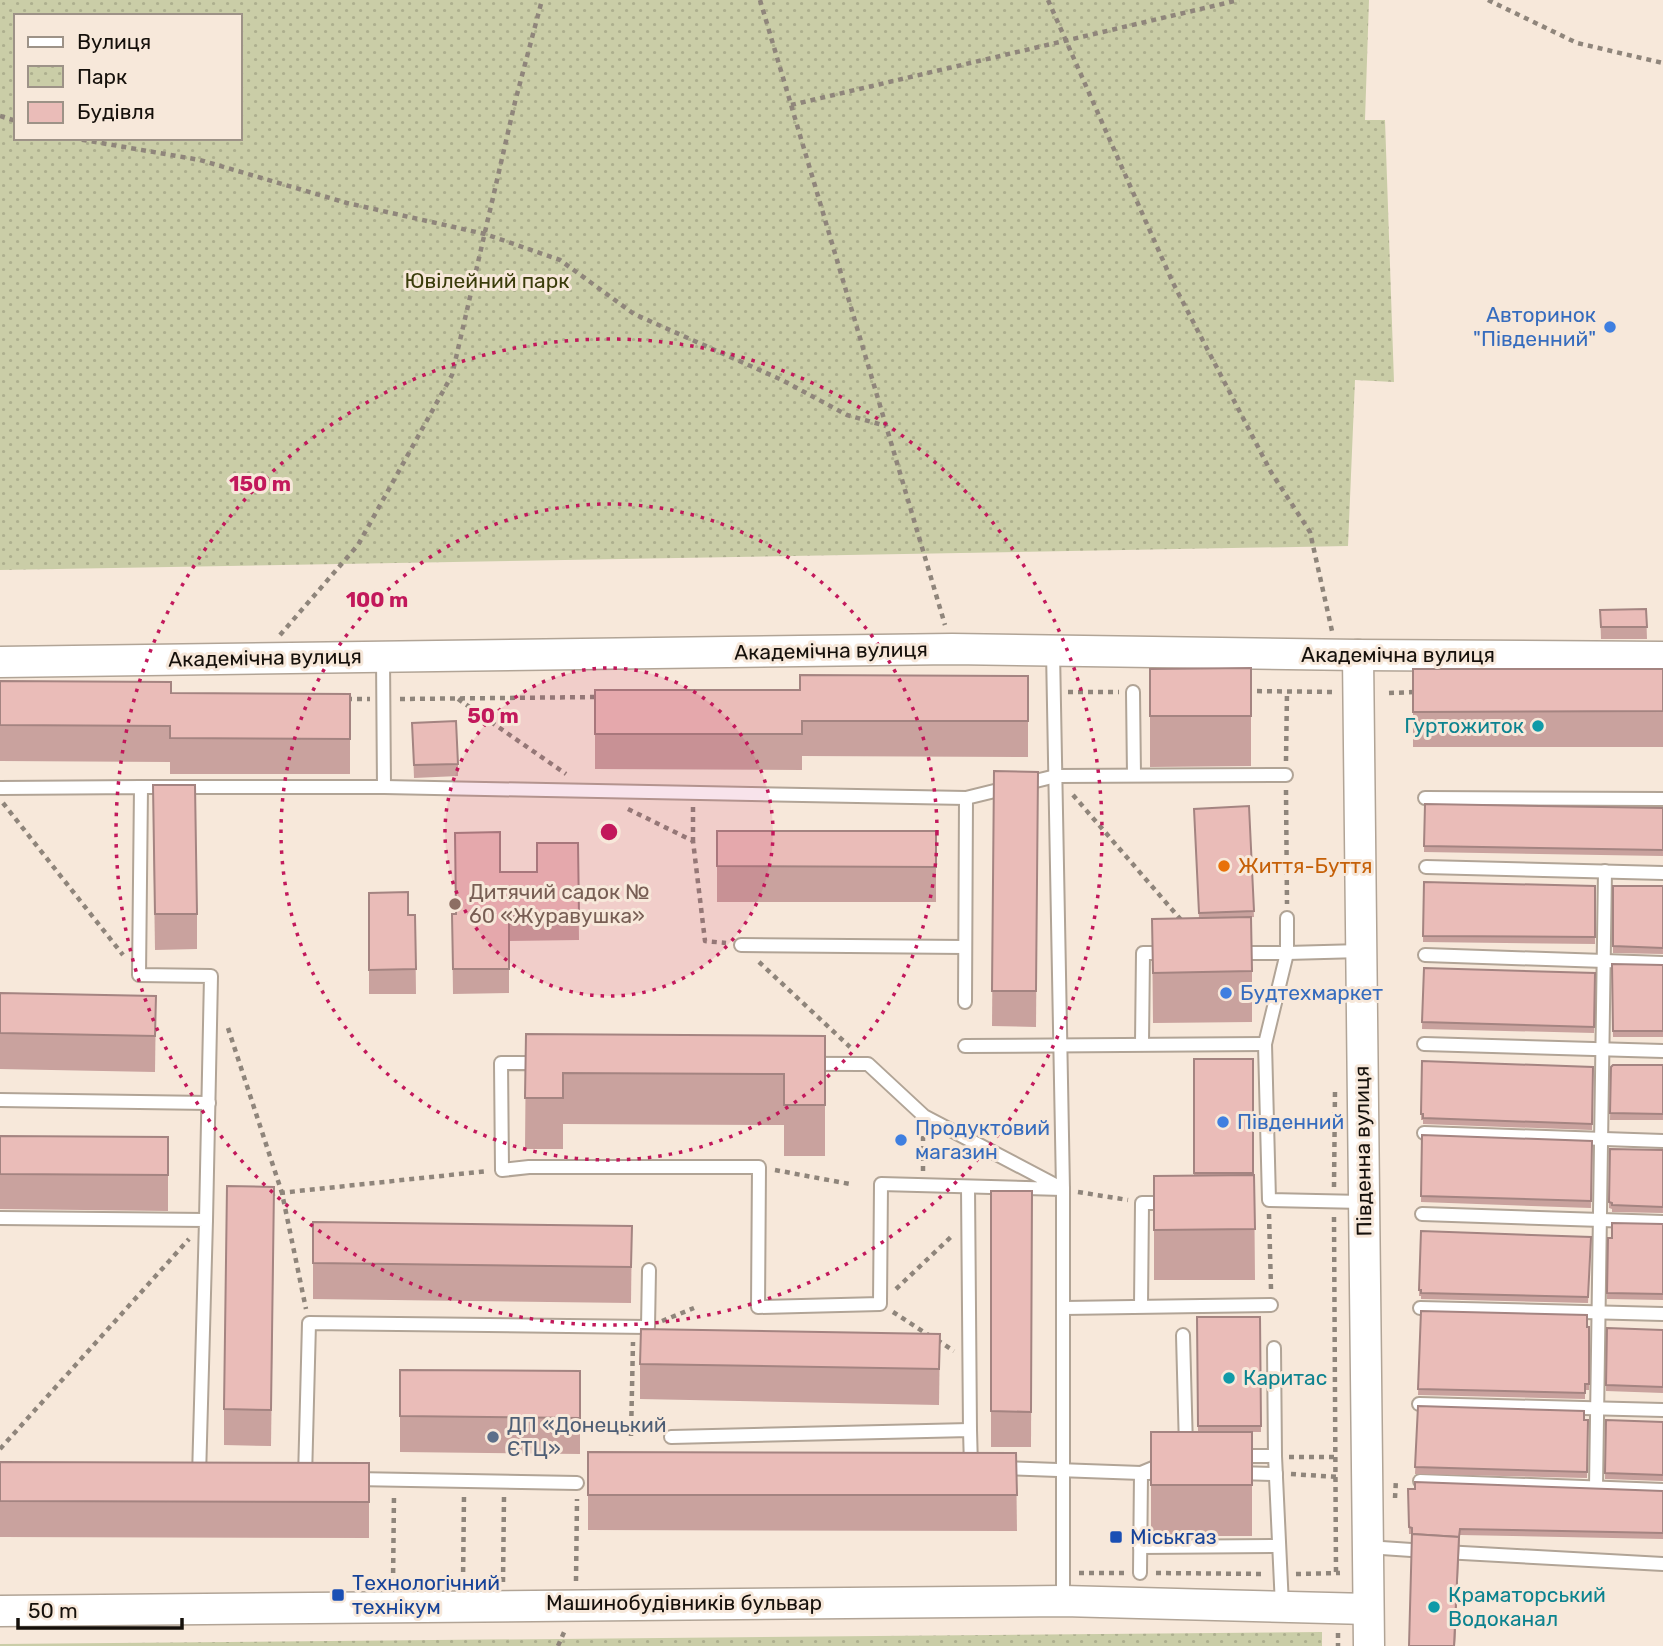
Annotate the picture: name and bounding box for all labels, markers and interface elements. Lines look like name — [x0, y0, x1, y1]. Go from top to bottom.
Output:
legend — [14, 14, 242, 140]
text: Вулиця — [77, 29, 151, 54]
text: Парк — [77, 64, 127, 89]
text: Будівля — [77, 99, 155, 124]
park label: Ювілейний парк — [405, 268, 569, 293]
place label: Авторинок "Південний" — [1473, 302, 1596, 351]
marker: Авторинок "Південний" — [1602, 319, 1618, 335]
text: 150 m — [229, 471, 291, 496]
text: 100 m — [346, 587, 408, 612]
street label: Академічна вулиця — [734, 636, 928, 665]
street label: Академічна вулиця — [1301, 642, 1495, 667]
street label: Академічна вулиця — [168, 643, 362, 672]
text: 50 m — [467, 703, 519, 728]
place label: Гуртожиток — [1404, 713, 1524, 738]
marker: Гуртожиток — [1530, 718, 1546, 734]
centre of rings — [597, 820, 621, 844]
place label: Життя-Буття — [1238, 853, 1372, 878]
marker: Життя-Буття — [1216, 858, 1232, 874]
place label: Дитячий садок № 60 «Журавушка» — [469, 879, 650, 928]
marker: Дитячий садок № 60 «Журавушка» — [447, 896, 463, 912]
place label: Будтехмаркет — [1240, 980, 1383, 1005]
marker: Будтехмаркет — [1218, 985, 1234, 1001]
street label: Південна вулиця — [1349, 1066, 1376, 1237]
place label: Південний — [1237, 1109, 1344, 1134]
marker: Південний — [1215, 1114, 1231, 1130]
place label: Продуктовий магазин — [915, 1115, 1050, 1164]
marker: Продуктовий магазин — [893, 1132, 909, 1148]
place label: Каритас — [1243, 1365, 1327, 1390]
marker: Каритас — [1221, 1370, 1237, 1386]
place label: ДП «Донецький ЄТЦ» — [507, 1412, 667, 1461]
marker: ДП «Донецький ЄТЦ» — [485, 1429, 501, 1445]
place label: Міськгаз — [1130, 1524, 1217, 1549]
marker: Міськгаз — [1108, 1529, 1124, 1545]
place label: Технологічний технікум — [352, 1570, 500, 1619]
place label: Краматорський Водоканал — [1448, 1582, 1606, 1631]
scale bar — [18, 1586, 182, 1630]
marker: Технологічний технікум — [330, 1587, 346, 1603]
street label: Машинобудівників бульвар — [546, 1590, 822, 1615]
text: 50 m — [28, 1598, 78, 1623]
marker: Краматорський Водоканал — [1426, 1599, 1442, 1615]

